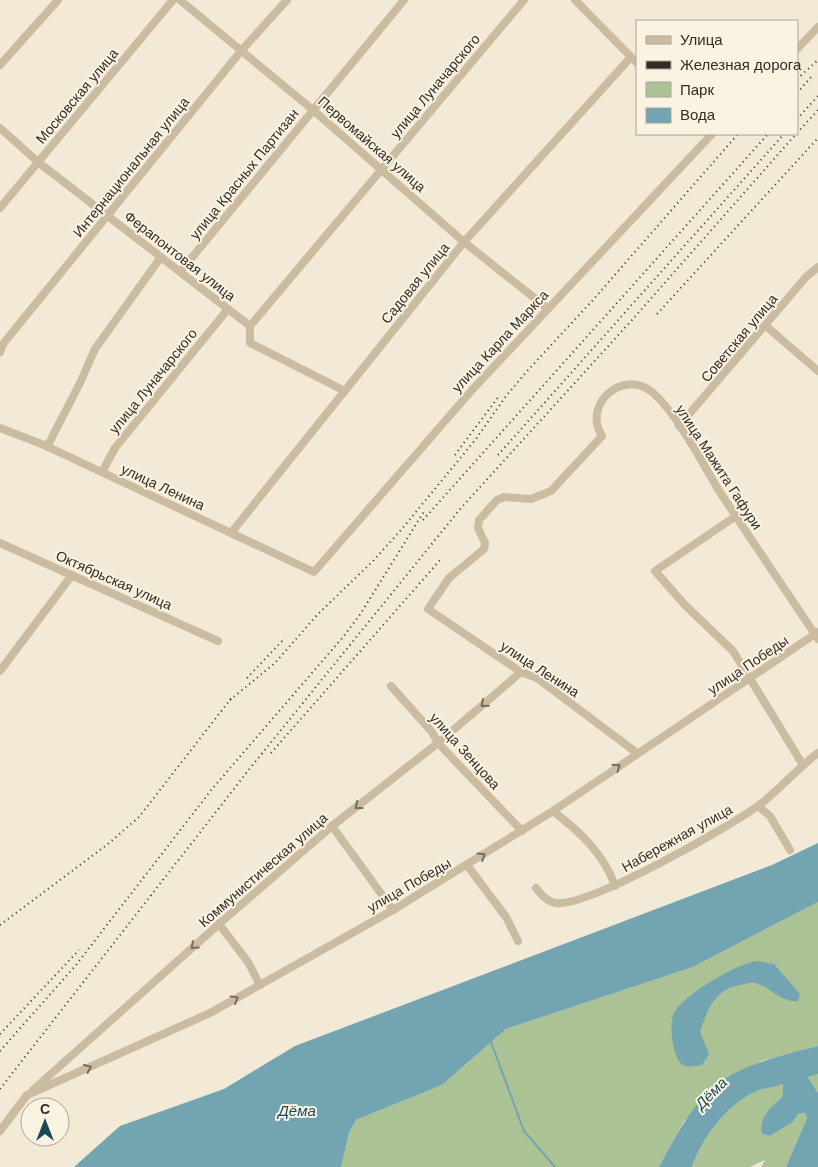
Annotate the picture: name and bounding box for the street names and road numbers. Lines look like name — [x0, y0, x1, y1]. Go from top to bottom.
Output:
street label: улица Луначарского — [387, 31, 483, 141]
street label: Московская улица — [33, 45, 122, 147]
street label: Первомайская улица — [315, 93, 429, 195]
street label: Интернациональная улица — [70, 94, 192, 240]
street label: улица Красных Партизан — [186, 106, 302, 242]
street label: Ферапонтовая улица — [121, 208, 239, 304]
street label: Садовая улица — [378, 239, 453, 327]
street label: улица Карла Маркса — [448, 286, 552, 395]
street label: Советская улица — [698, 291, 781, 385]
street label: улица Луначарского — [106, 325, 200, 437]
street label: улица Мажита Гафури — [673, 402, 765, 532]
street label: улица Ленина — [119, 461, 208, 513]
street label: Октябрьская улица — [53, 547, 175, 613]
street label: улица Победы — [705, 632, 791, 698]
street label: улица Ленина — [498, 638, 582, 700]
street label: улица Зенцова — [427, 710, 504, 793]
street label: Набережная улица — [619, 801, 735, 875]
street label: Коммунистическая улица — [195, 810, 331, 930]
street label: улица Победы — [364, 855, 454, 915]

